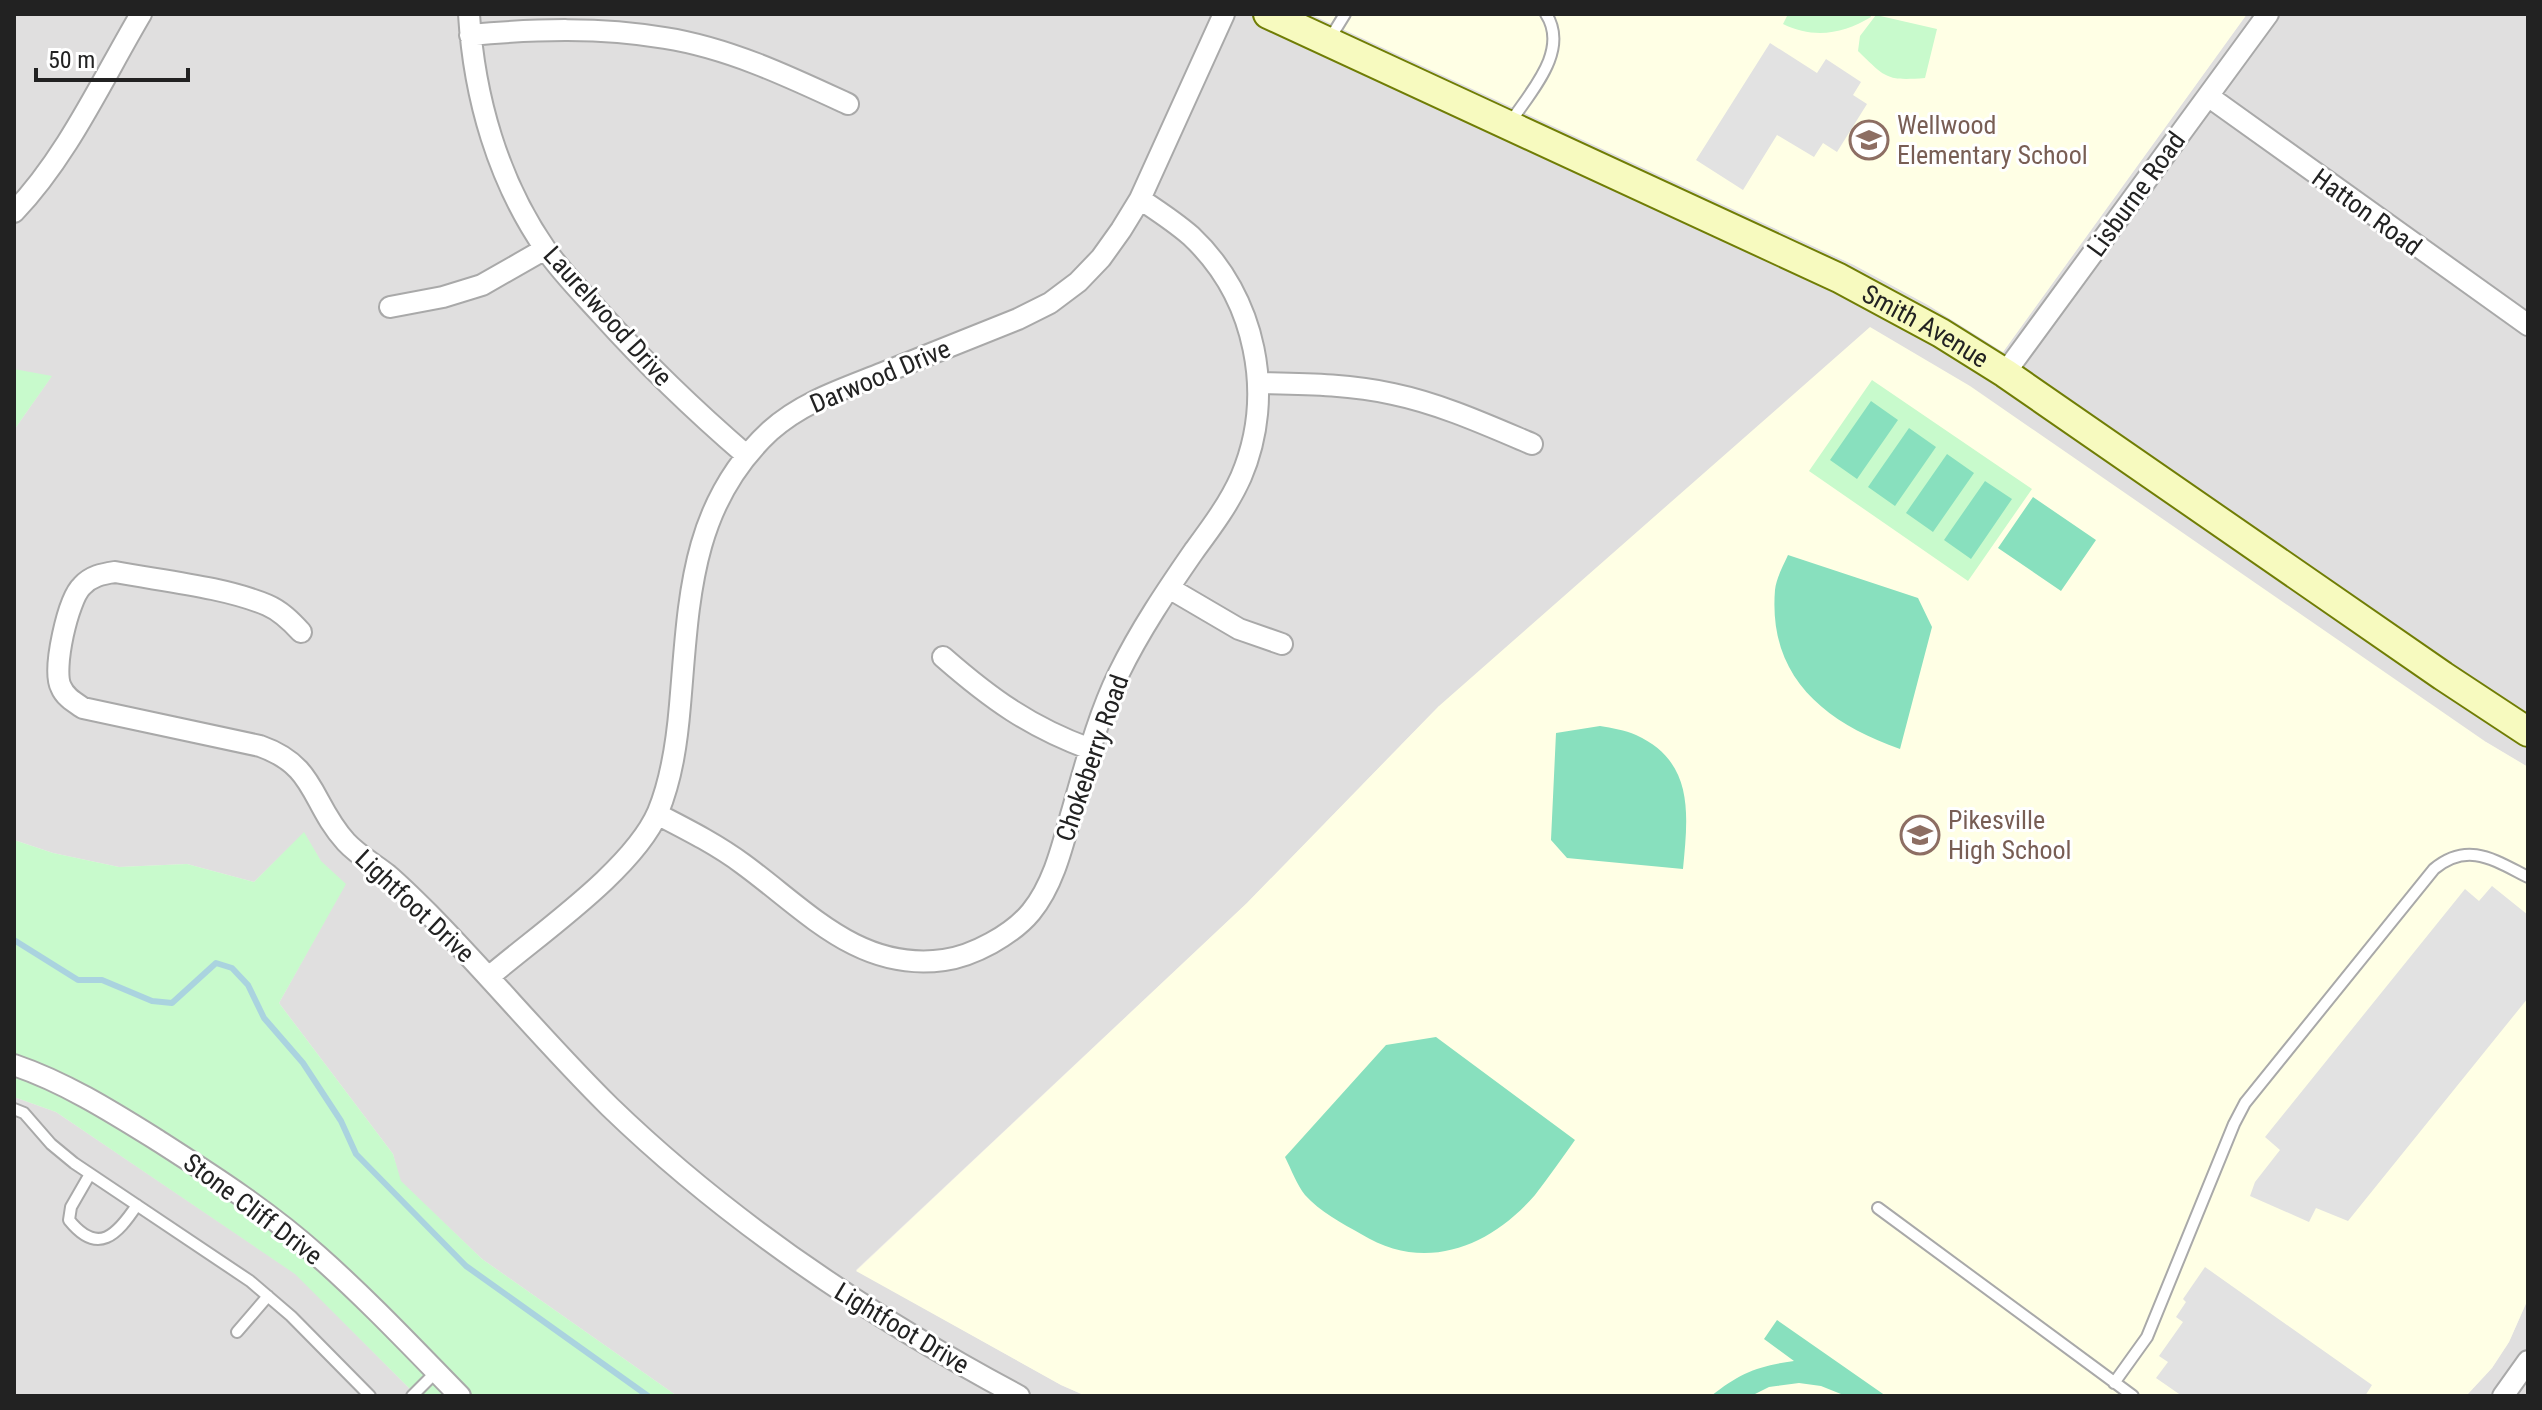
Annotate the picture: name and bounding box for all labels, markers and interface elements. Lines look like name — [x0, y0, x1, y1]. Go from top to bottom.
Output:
scale bar — [36, 32, 188, 82]
text: 50 m — [48, 46, 95, 74]
place label: Wellwood Elementary School — [1897, 110, 2088, 170]
school or university icon: Wellwood Elementary School — [1848, 119, 1890, 161]
street label: Lisburne Road — [2081, 126, 2191, 262]
street label: Hatton Road — [2307, 162, 2427, 262]
street label: Laurelwood Drive — [538, 240, 678, 392]
street label: Smith Avenue — [1857, 278, 1994, 374]
street label: Darwood Drive — [805, 333, 955, 419]
street label: Chokeberry Road — [1049, 671, 1135, 845]
place label: Pikesville High School — [1948, 805, 2072, 865]
school or university icon: Pikesville High School — [1899, 814, 1941, 856]
street label: Lightfoot Drive — [349, 843, 481, 969]
street label: Stone Cliff Drive — [178, 1147, 328, 1271]
street label: Lightfoot Drive — [829, 1276, 975, 1380]

